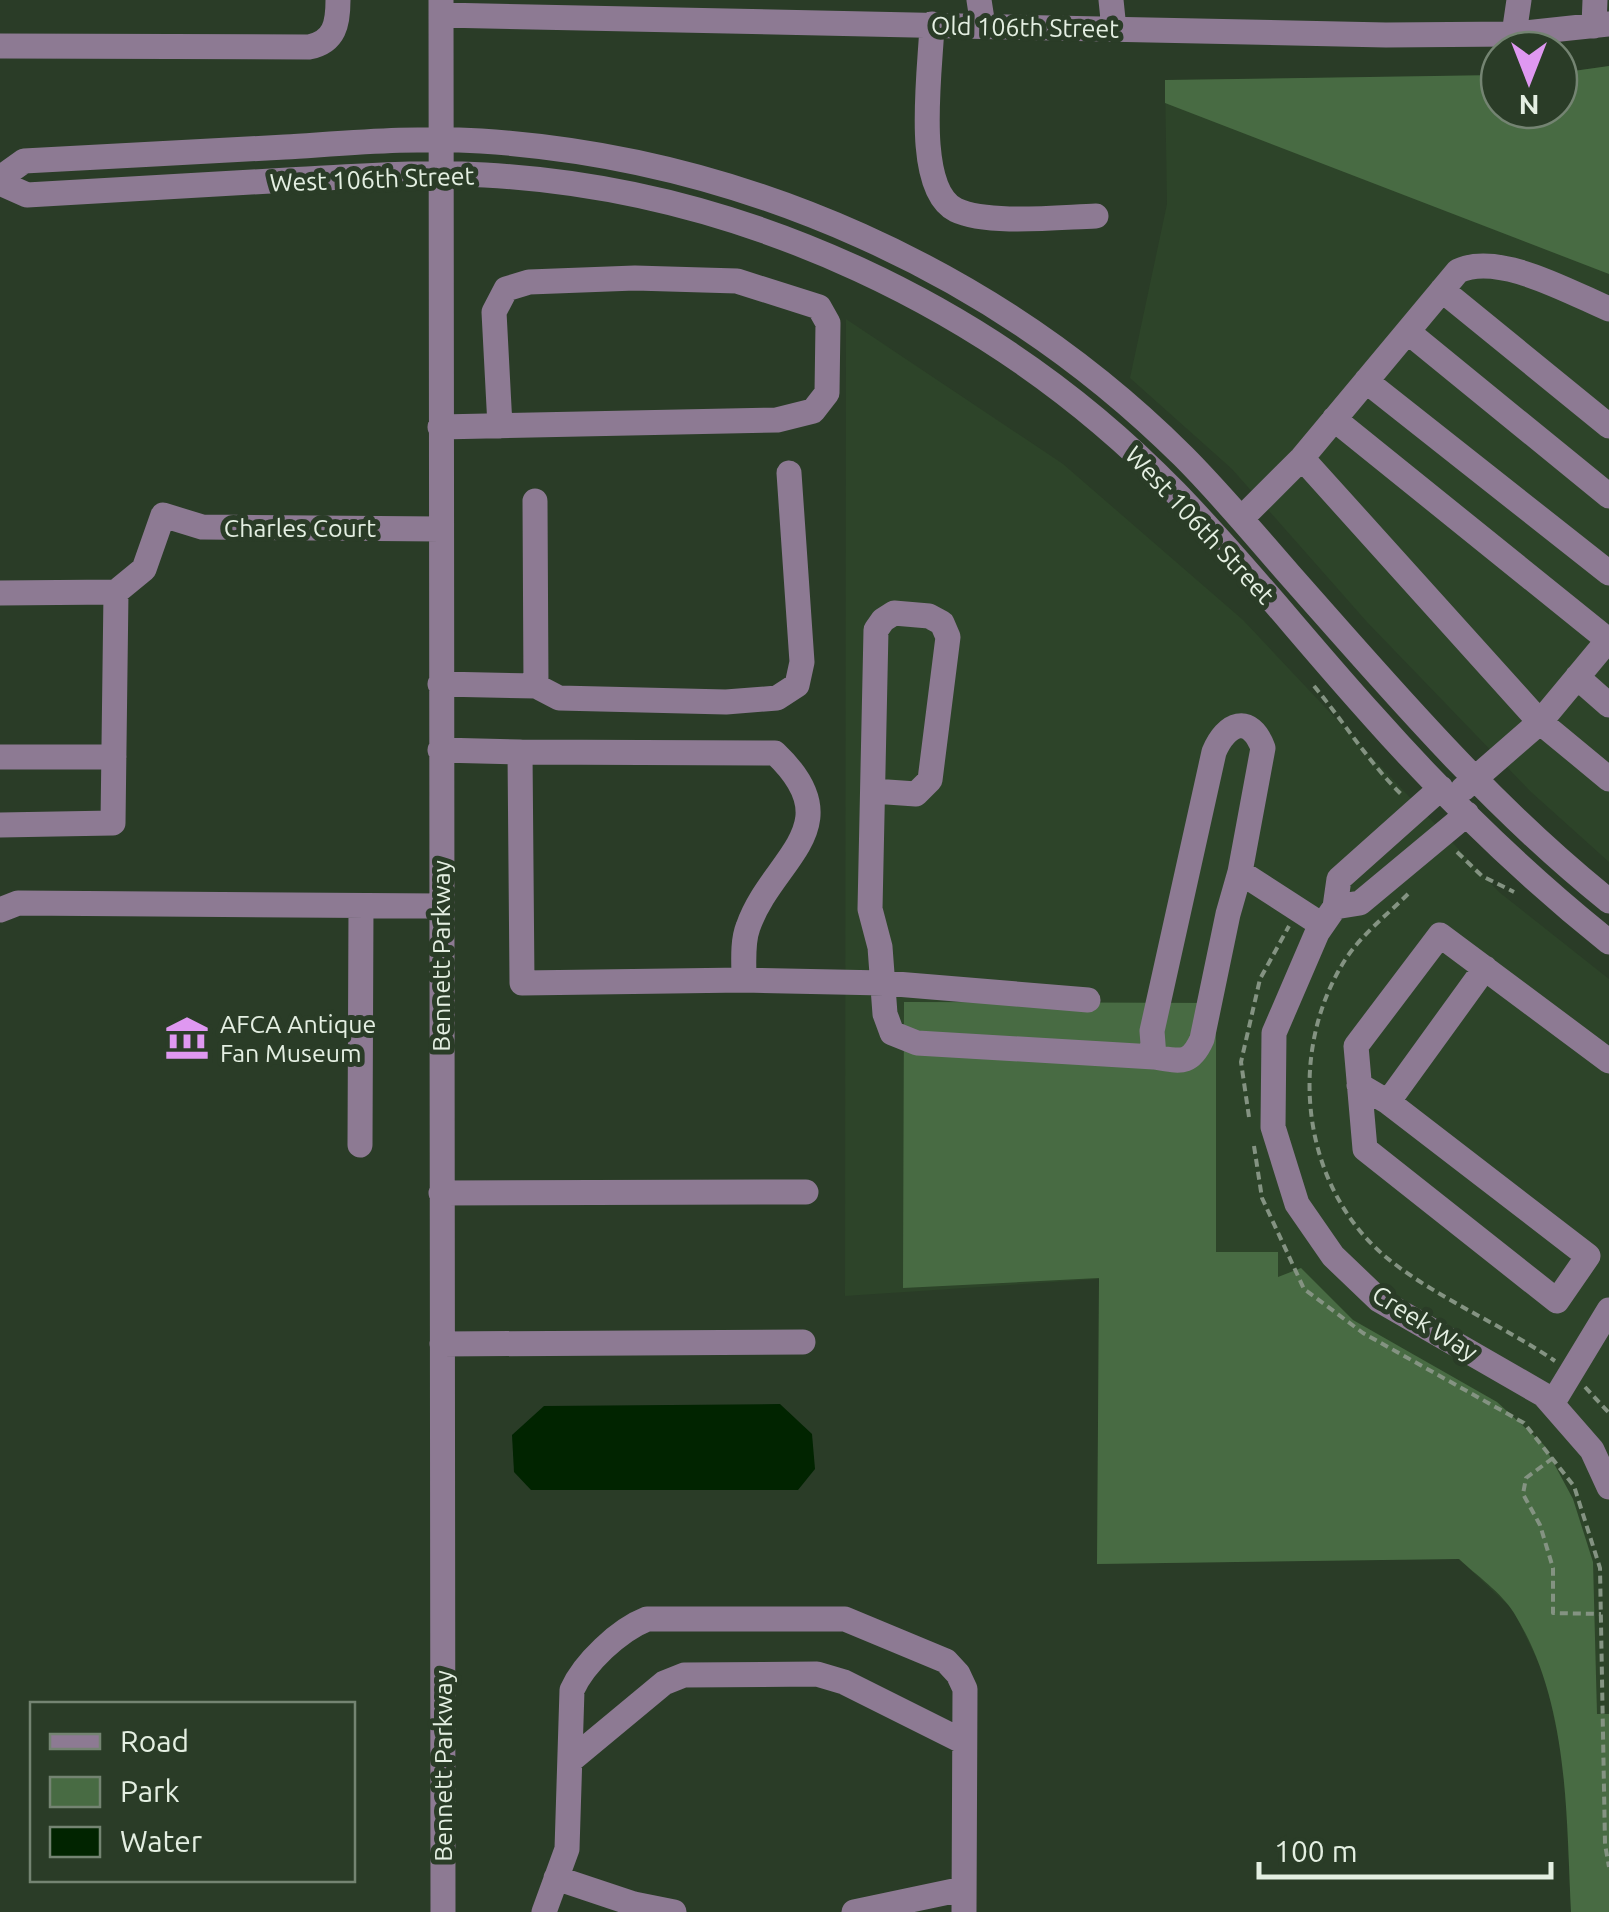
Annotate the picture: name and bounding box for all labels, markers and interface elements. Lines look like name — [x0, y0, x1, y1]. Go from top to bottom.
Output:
street label: Old 106th Street — [931, 11, 1120, 43]
north arrow — [1479, 30, 1579, 130]
text: N — [1519, 90, 1539, 121]
street label: West 106th Street — [269, 161, 475, 197]
street label: West 106th Street — [1120, 441, 1280, 610]
street label: Charles Court — [224, 514, 376, 542]
street label: Bennett Parkway — [427, 860, 455, 1052]
place label: AFCA Antique Fan Museum — [220, 1010, 376, 1067]
museum icon: AFCA Antique Fan Museum — [163, 1014, 211, 1062]
street label: Creek Way — [1367, 1280, 1483, 1366]
street label: Bennett Parkway — [429, 1670, 457, 1862]
legend — [30, 1702, 355, 1882]
text: Road — [120, 1724, 189, 1758]
text: Park — [120, 1774, 180, 1808]
scale bar — [1259, 1817, 1552, 1879]
text: Water — [120, 1824, 203, 1858]
text: 100 m — [1274, 1834, 1358, 1868]

